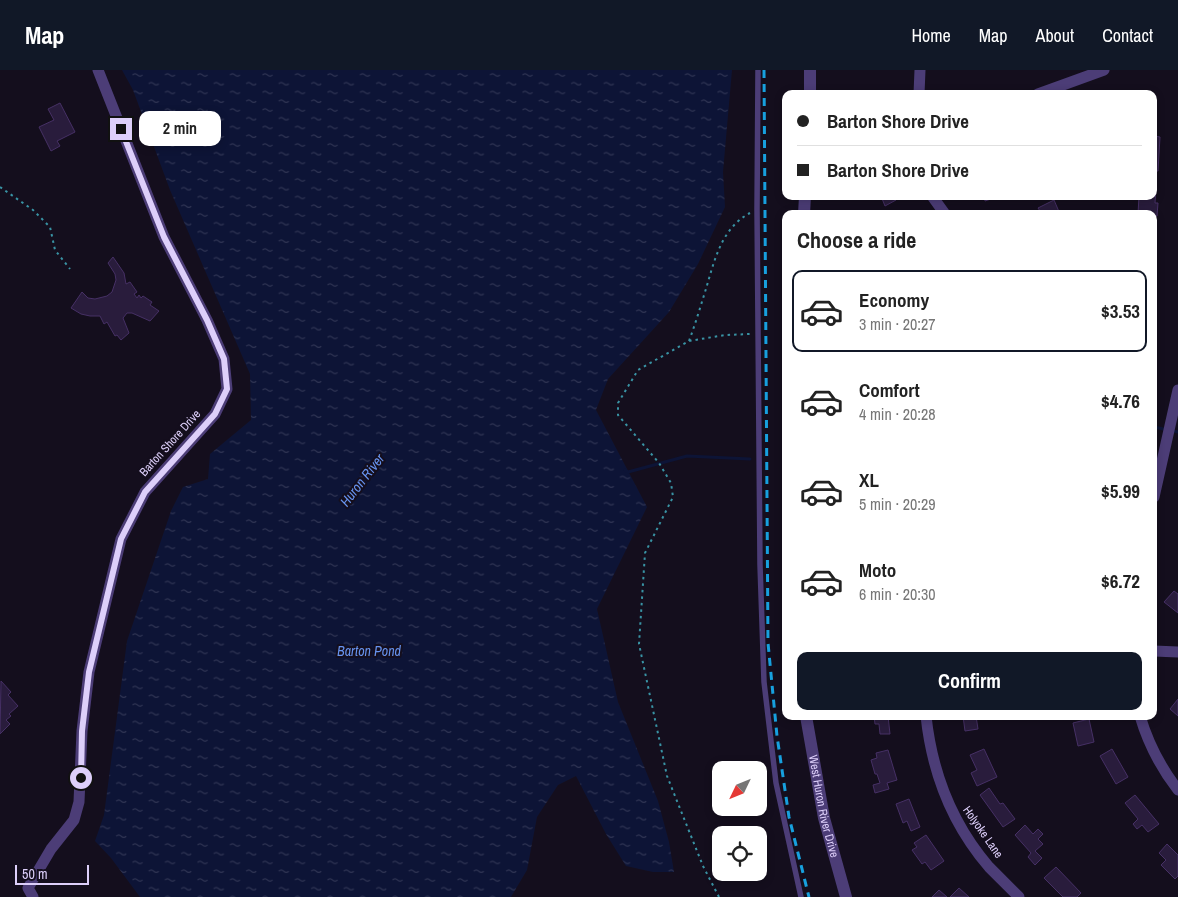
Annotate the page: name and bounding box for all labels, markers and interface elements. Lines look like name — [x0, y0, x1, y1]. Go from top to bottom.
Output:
text: Map — [25, 19, 64, 51]
text: Home — [911, 23, 951, 48]
text: Map — [979, 23, 1008, 48]
text: About — [1036, 23, 1074, 48]
text: Contact — [1102, 23, 1153, 48]
text: Barton Shore Drive — [827, 108, 969, 134]
callout: 2 min — [138, 112, 221, 146]
text: 2 min — [163, 117, 197, 139]
route end — [110, 118, 132, 140]
text: Barton Shore Drive — [827, 157, 969, 183]
text: Choose a ride — [797, 225, 916, 255]
text: Economy — [859, 287, 929, 313]
icon: car — [799, 289, 844, 334]
text: $3.53 — [1101, 298, 1140, 324]
text: 3 min · 20:27 — [859, 313, 936, 335]
text: Comfort — [859, 377, 920, 403]
icon: car — [799, 379, 844, 424]
text: $4.76 — [1101, 388, 1140, 414]
text: 4 min · 20:28 — [859, 403, 936, 425]
street label: Barton Shore Drive — [136, 406, 204, 480]
water label: Huron River — [336, 449, 389, 510]
text: XL — [859, 467, 879, 493]
icon: car — [799, 469, 844, 514]
text: $5.99 — [1101, 478, 1140, 504]
text: 5 min · 20:29 — [859, 493, 936, 515]
text: Moto — [859, 557, 896, 583]
icon: car — [799, 559, 844, 604]
text: $6.72 — [1101, 568, 1140, 594]
text: 6 min · 20:30 — [859, 583, 936, 605]
water label: Barton Pond — [337, 642, 402, 660]
button: Confirm — [797, 652, 1142, 710]
street label: West Huron River Drive — [805, 754, 843, 859]
north arrow — [712, 761, 768, 816]
map controls — [712, 761, 767, 881]
route start — [70, 767, 92, 789]
street label: Holyoke Lane — [959, 803, 1007, 861]
button: locate — [712, 826, 767, 881]
scale bar — [15, 862, 89, 885]
text: 50 m — [22, 865, 48, 883]

